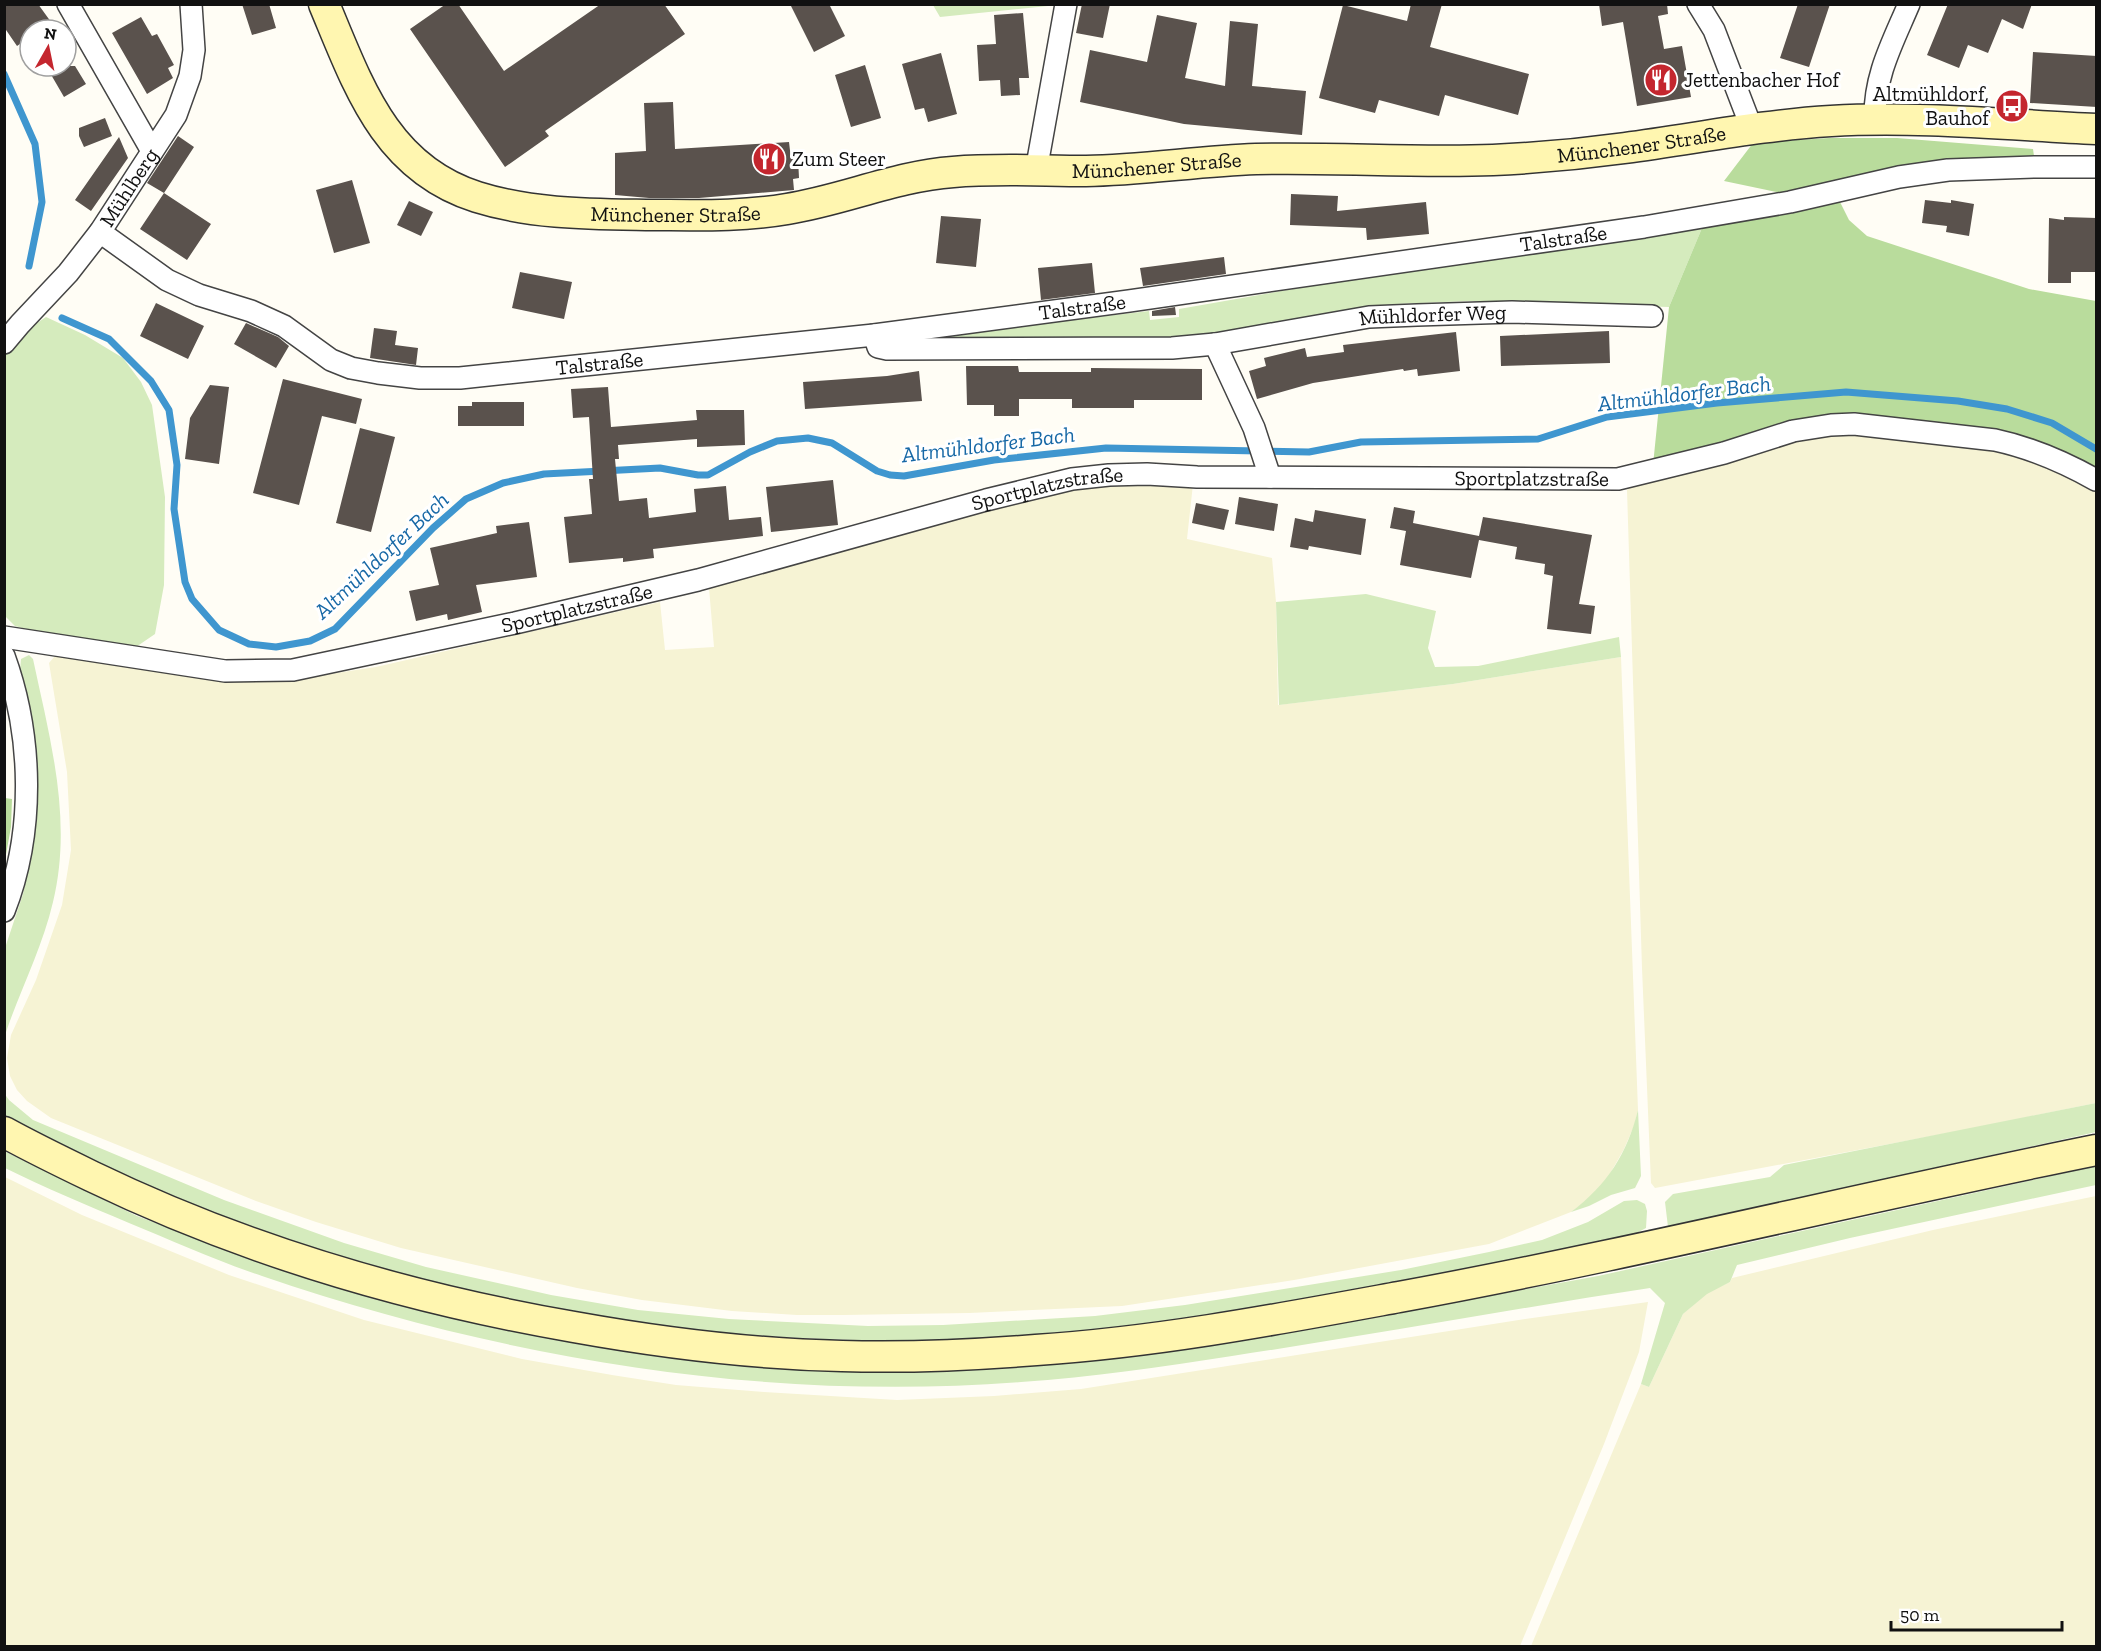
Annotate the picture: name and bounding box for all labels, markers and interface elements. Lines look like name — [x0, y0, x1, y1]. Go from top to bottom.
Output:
north arrow — [18, 18, 78, 78]
text: N — [43, 23, 58, 44]
restaurant icon: Jettenbacher Hof — [1643, 62, 1679, 98]
place label: Jettenbacher Hof — [1684, 67, 1840, 92]
place label: Altmühldorf, Bauhof — [1873, 81, 1990, 130]
bus stop icon: Altmühldorf, Bauhof — [1994, 88, 2030, 124]
street label: Münchener Straße — [1556, 120, 1728, 168]
restaurant icon: Zum Steer — [751, 141, 787, 177]
street label: Mühlberg — [94, 143, 163, 231]
place label: Zum Steer — [792, 146, 886, 171]
street label: Münchener Straße — [1072, 147, 1242, 183]
street label: Münchener Straße — [590, 200, 762, 227]
street label: Talstraße — [1518, 219, 1609, 257]
street label: Talstraße — [1037, 289, 1127, 325]
street label: Mühldorfer Weg — [1357, 299, 1507, 331]
street label: Talstraße — [555, 346, 645, 380]
water label: Altmühldorfer Bach — [1595, 369, 1772, 418]
water label: Altmühldorfer Bach — [899, 420, 1076, 469]
street label: Sportplatzstraße — [968, 462, 1124, 516]
street label: Sportplatzstraße — [1454, 465, 1609, 491]
water label: Altmühldorfer Bach — [308, 486, 454, 625]
street label: Sportplatzstraße — [499, 578, 655, 638]
scale bar — [1891, 1594, 2062, 1632]
text: 50 m — [1900, 1604, 1940, 1626]

